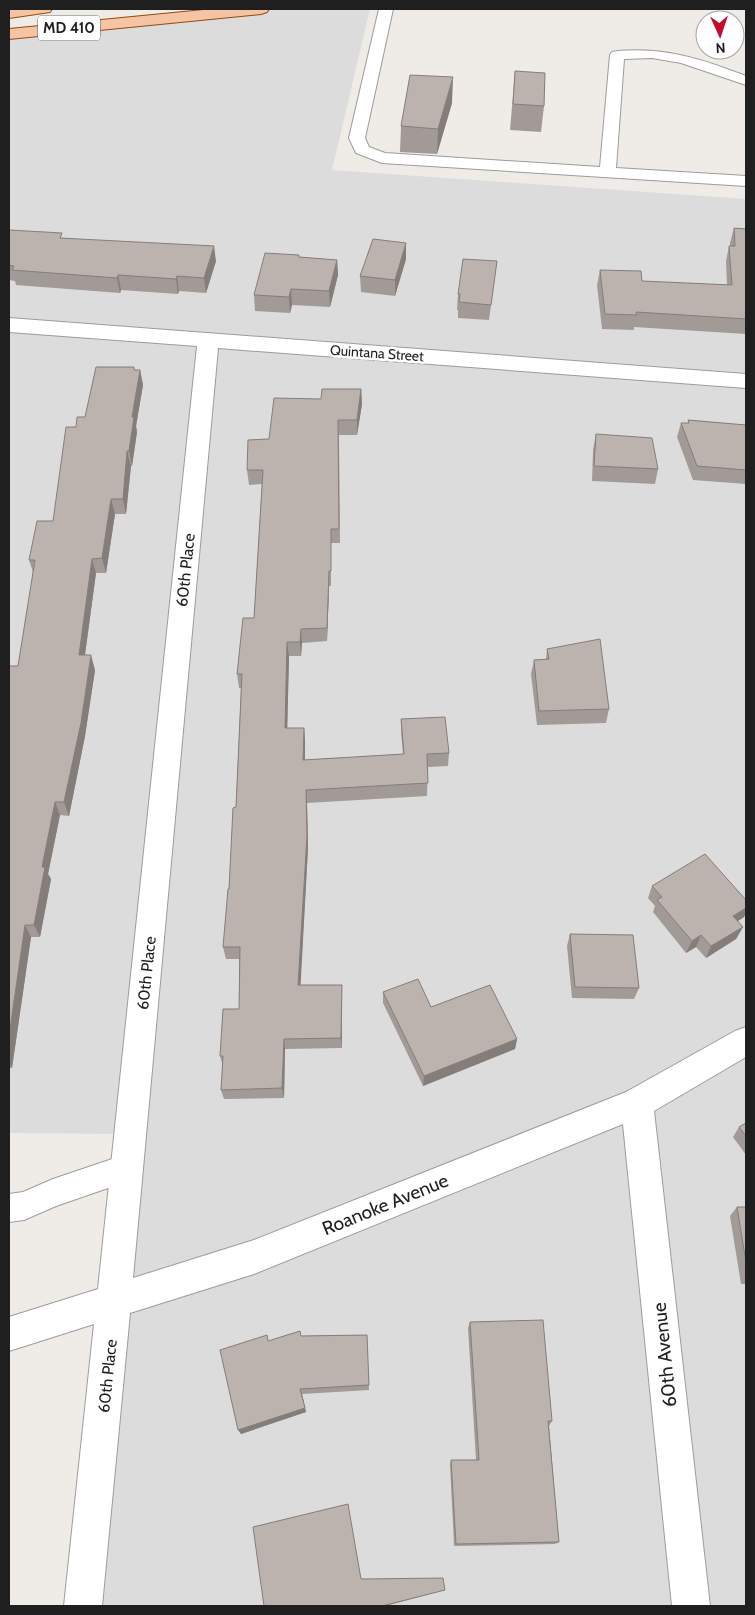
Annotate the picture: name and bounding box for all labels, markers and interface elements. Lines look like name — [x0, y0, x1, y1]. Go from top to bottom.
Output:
north arrow — [695, 10, 745, 60]
road number: MD 410 — [38, 15, 100, 40]
text: N — [715, 39, 726, 57]
street label: Quintana Street — [330, 341, 425, 365]
street label: 60th Place — [172, 532, 199, 608]
street label: 60th Place — [133, 935, 160, 1011]
street label: Roanoke Avenue — [319, 1169, 452, 1240]
street label: 60th Avenue — [648, 1301, 681, 1409]
street label: 60th Place — [94, 1338, 121, 1414]

